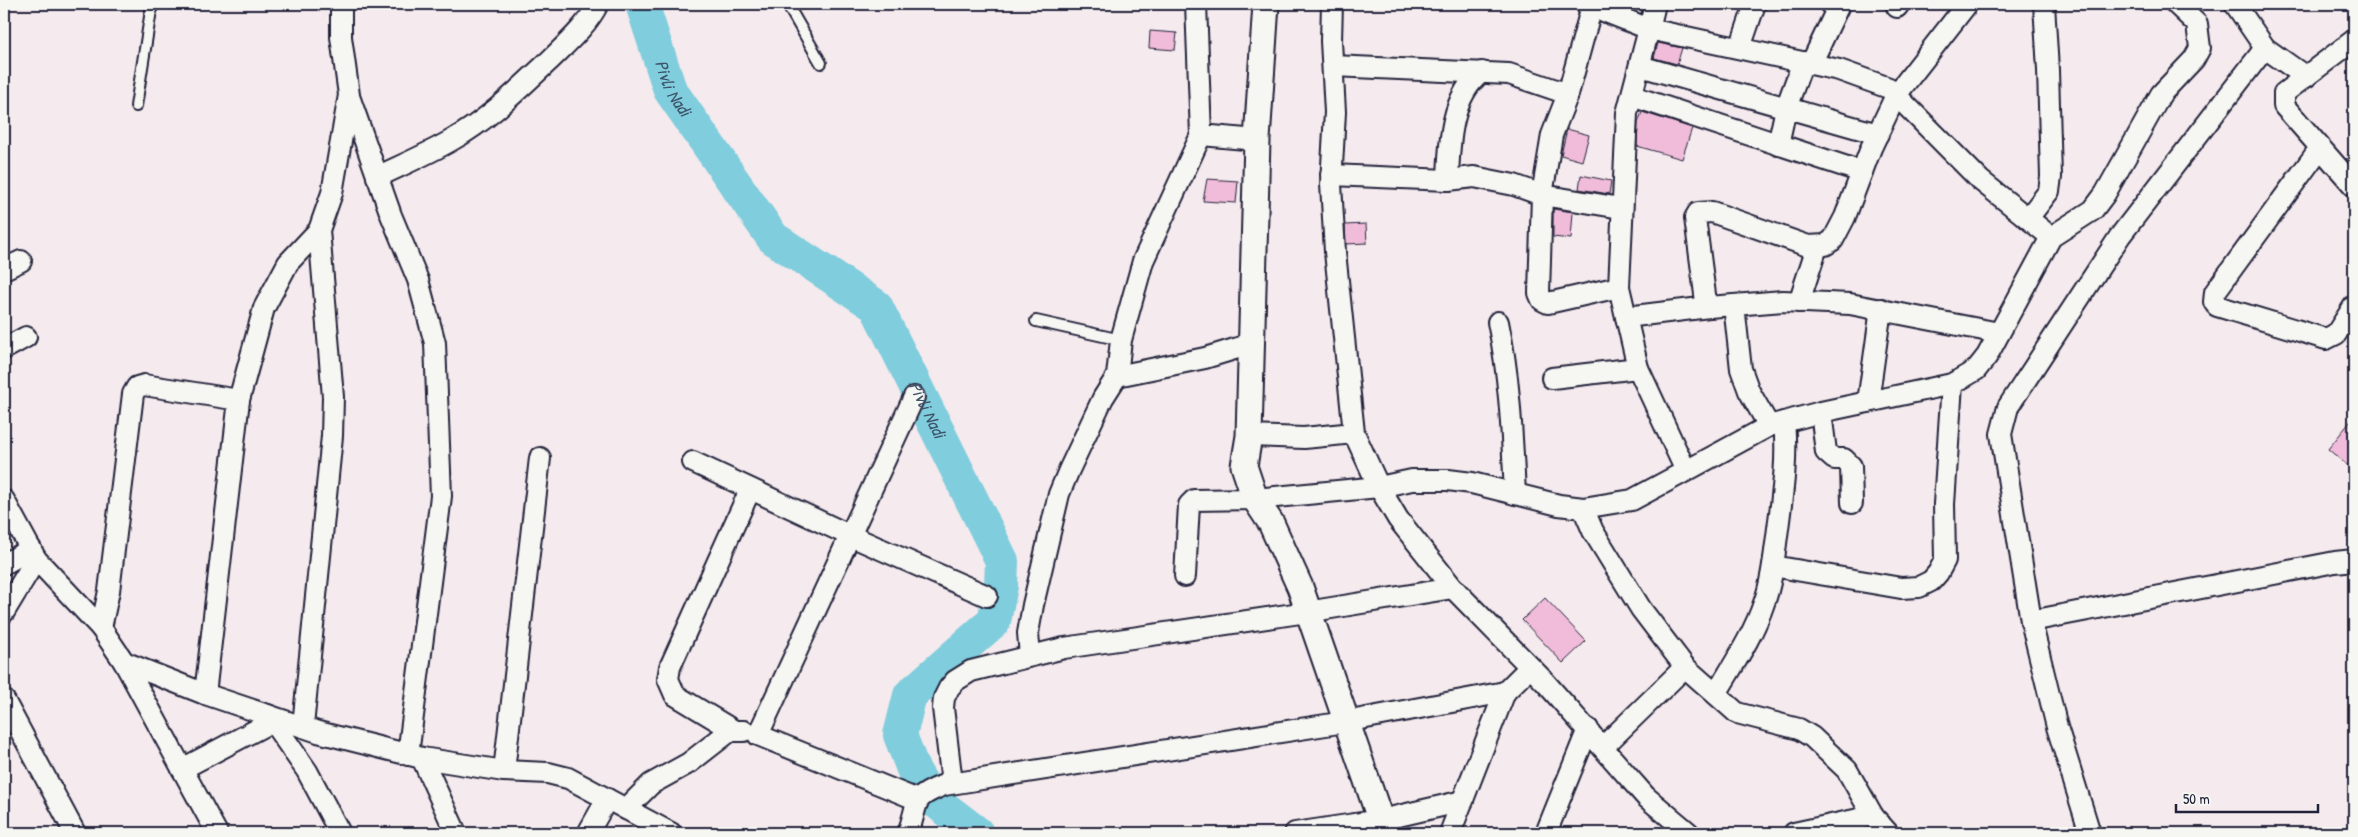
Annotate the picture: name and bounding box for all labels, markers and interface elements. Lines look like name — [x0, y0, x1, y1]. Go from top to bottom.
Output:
water label: Pivli Nadi — [649, 57, 699, 123]
water label: Pivli Nadi — [903, 377, 953, 444]
scale bar — [2176, 782, 2318, 814]
text: 50 m — [2183, 788, 2210, 809]

